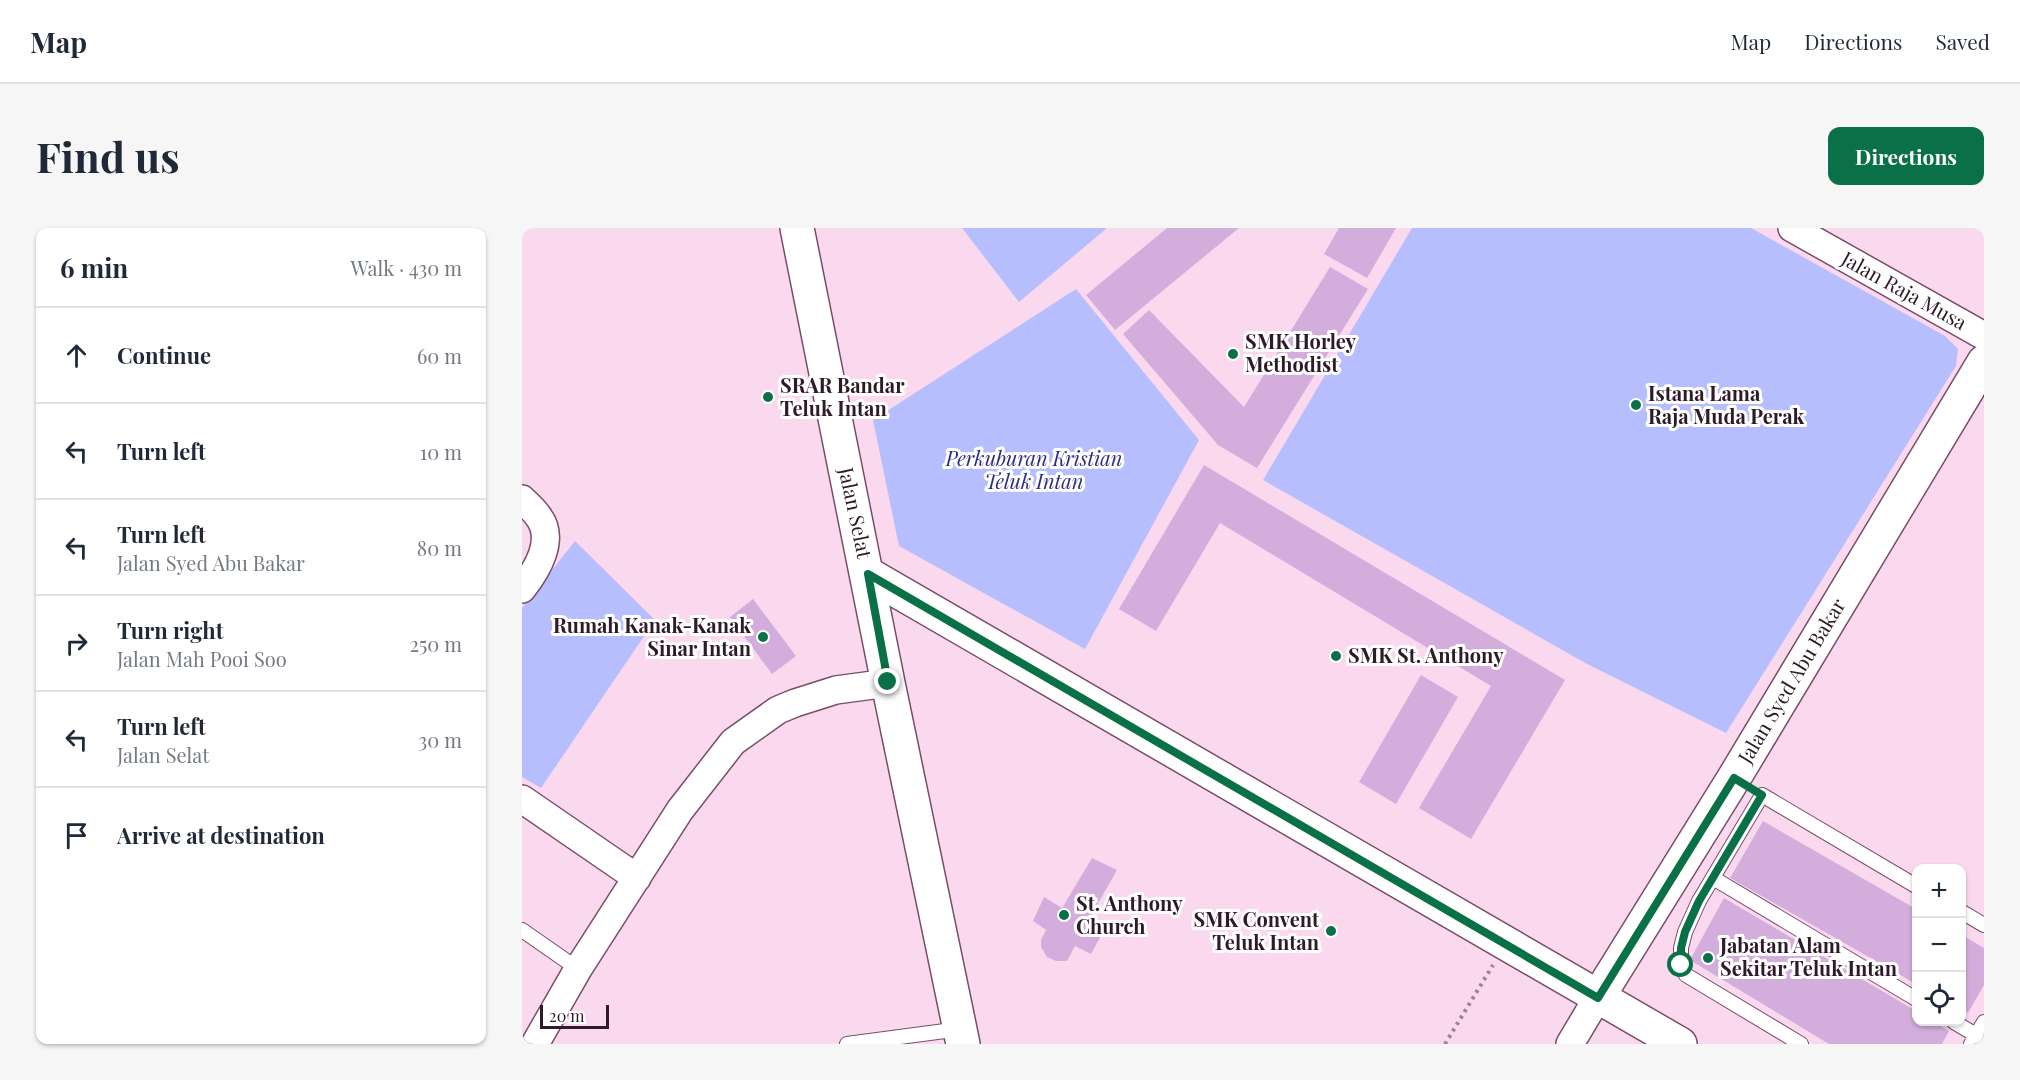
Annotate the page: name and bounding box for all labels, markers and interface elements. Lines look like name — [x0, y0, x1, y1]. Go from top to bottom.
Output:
text: Map — [30, 23, 87, 60]
text: Map — [1730, 27, 1771, 55]
text: Directions — [1804, 27, 1902, 55]
text: Saved — [1935, 27, 1990, 55]
button: Directions — [1828, 127, 1984, 185]
text: Find us — [36, 128, 180, 184]
street label: Jalan Raja Musa — [1836, 244, 1972, 335]
text: 6 min — [60, 250, 128, 285]
text: Walk · 430 m — [350, 254, 462, 281]
place label: SMK Horley Methodist — [1245, 327, 1357, 377]
icon: ahead — [60, 339, 93, 372]
text: Continue — [117, 340, 211, 370]
text: 60 m — [417, 342, 462, 369]
marker: SMK Horley Methodist — [1226, 347, 1240, 361]
place label: SRAR Bandar Teluk Intan — [780, 371, 905, 421]
place label: Istana Lama Raja Muda Perak — [1648, 379, 1805, 429]
marker: SRAR Bandar Teluk Intan — [761, 390, 775, 404]
marker: Istana Lama Raja Muda Perak — [1629, 398, 1643, 412]
icon: left — [60, 435, 93, 468]
text: Turn left — [117, 436, 206, 466]
text: 10 m — [420, 438, 462, 465]
park label: Perkuburan Kristian Teluk Intan — [945, 444, 1122, 494]
street label: Jalan Selat — [833, 464, 879, 562]
text: Turn left — [117, 519, 206, 549]
icon: left — [60, 531, 93, 564]
text: 80 m — [417, 534, 462, 561]
text: Jalan Syed Abu Bakar — [117, 549, 305, 576]
street label: Jalan Syed Abu Bakar — [1730, 593, 1851, 769]
place label: Rumah Kanak-Kanak Sinar Intan — [553, 611, 752, 661]
text: Turn right — [117, 615, 223, 645]
icon: right — [60, 627, 93, 660]
text: 250 m — [409, 630, 462, 657]
marker: Rumah Kanak-Kanak Sinar Intan — [756, 630, 770, 644]
place label: SMK St. Anthony — [1348, 641, 1504, 668]
text: Jalan Mah Pooi Soo — [117, 645, 287, 672]
marker: SMK St. Anthony — [1329, 649, 1343, 663]
route end — [874, 668, 900, 694]
text: Turn left — [117, 711, 206, 741]
icon: left — [60, 723, 93, 756]
text: 30 m — [418, 726, 462, 753]
text: Jalan Selat — [117, 741, 209, 768]
icon: arrive — [60, 819, 93, 852]
text: Arrive at destination — [117, 820, 325, 850]
map controls — [1912, 864, 1966, 1026]
button: + — [1912, 864, 1966, 918]
place label: St. Anthony Church — [1076, 889, 1183, 939]
place label: SMK Convent Teluk Intan — [1193, 905, 1320, 955]
marker: St. Anthony Church — [1057, 908, 1071, 922]
button: − — [1912, 918, 1966, 972]
marker: SMK Convent Teluk Intan — [1324, 924, 1338, 938]
place label: Jabatan Alam Sekitar Teluk Intan — [1719, 931, 1898, 981]
route start — [1667, 951, 1693, 977]
marker: Jabatan Alam Sekitar Teluk Intan — [1701, 951, 1715, 965]
button: locate — [1912, 972, 1966, 1026]
scale bar — [540, 1002, 609, 1030]
text: 20 m — [549, 1005, 584, 1026]

